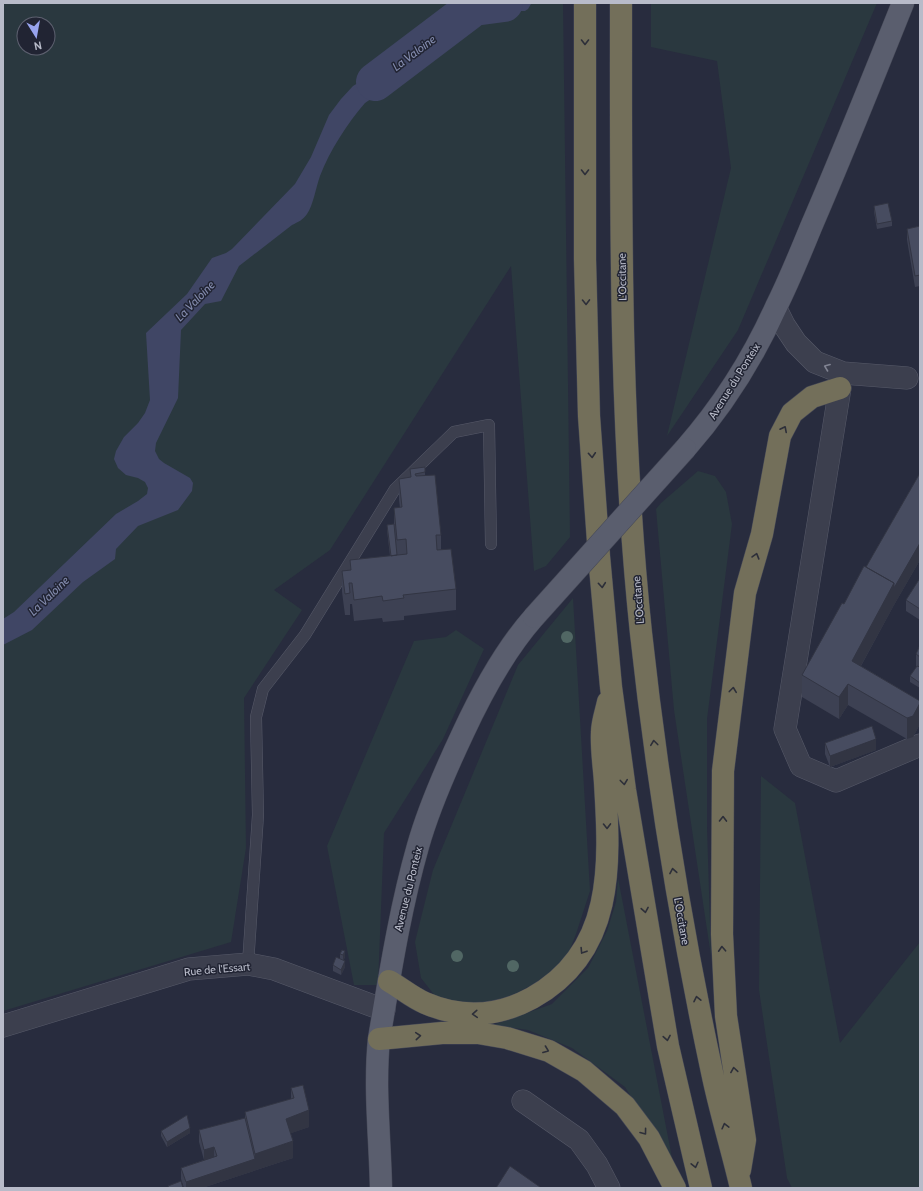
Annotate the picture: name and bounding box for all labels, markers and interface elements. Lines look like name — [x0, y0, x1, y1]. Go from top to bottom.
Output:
north arrow — [16, 16, 56, 56]
water label: La Valoine — [389, 31, 439, 74]
text: N — [33, 38, 43, 53]
one-way arrow — [581, 39, 589, 45]
one-way arrow — [581, 169, 589, 175]
street label: L'Occitane — [615, 253, 629, 301]
water label: La Valoine — [172, 277, 218, 324]
one-way arrow — [582, 299, 590, 305]
street label: Avenue du Ponteix — [705, 340, 763, 422]
one-way arrow — [823, 363, 830, 371]
one-way arrow — [779, 426, 787, 433]
one-way arrow — [587, 452, 596, 458]
one-way arrow — [751, 552, 760, 559]
water label: La Valoine — [25, 572, 72, 619]
street label: L'Occitane — [629, 575, 647, 624]
one-way arrow — [597, 582, 606, 588]
one-way arrow — [729, 687, 738, 693]
one-way arrow — [650, 740, 659, 746]
one-way arrow — [619, 779, 628, 785]
one-way arrow — [719, 816, 727, 822]
one-way arrow — [603, 823, 611, 829]
street label: Avenue du Ponteix — [391, 844, 425, 933]
one-way arrow — [670, 868, 678, 874]
street label: L'Occitane — [671, 896, 693, 946]
one-way arrow — [640, 907, 649, 913]
one-way arrow — [718, 946, 727, 952]
one-way arrow — [580, 947, 588, 954]
street label: Rue de l'Essart — [183, 959, 251, 979]
one-way arrow — [693, 996, 701, 1002]
one-way arrow — [472, 1009, 478, 1018]
one-way arrow — [415, 1031, 421, 1040]
one-way arrow — [662, 1035, 670, 1041]
one-way arrow — [542, 1046, 549, 1054]
one-way arrow — [730, 1067, 739, 1073]
one-way arrow — [722, 1123, 730, 1129]
one-way arrow — [640, 1128, 647, 1135]
one-way arrow — [691, 1162, 699, 1168]

